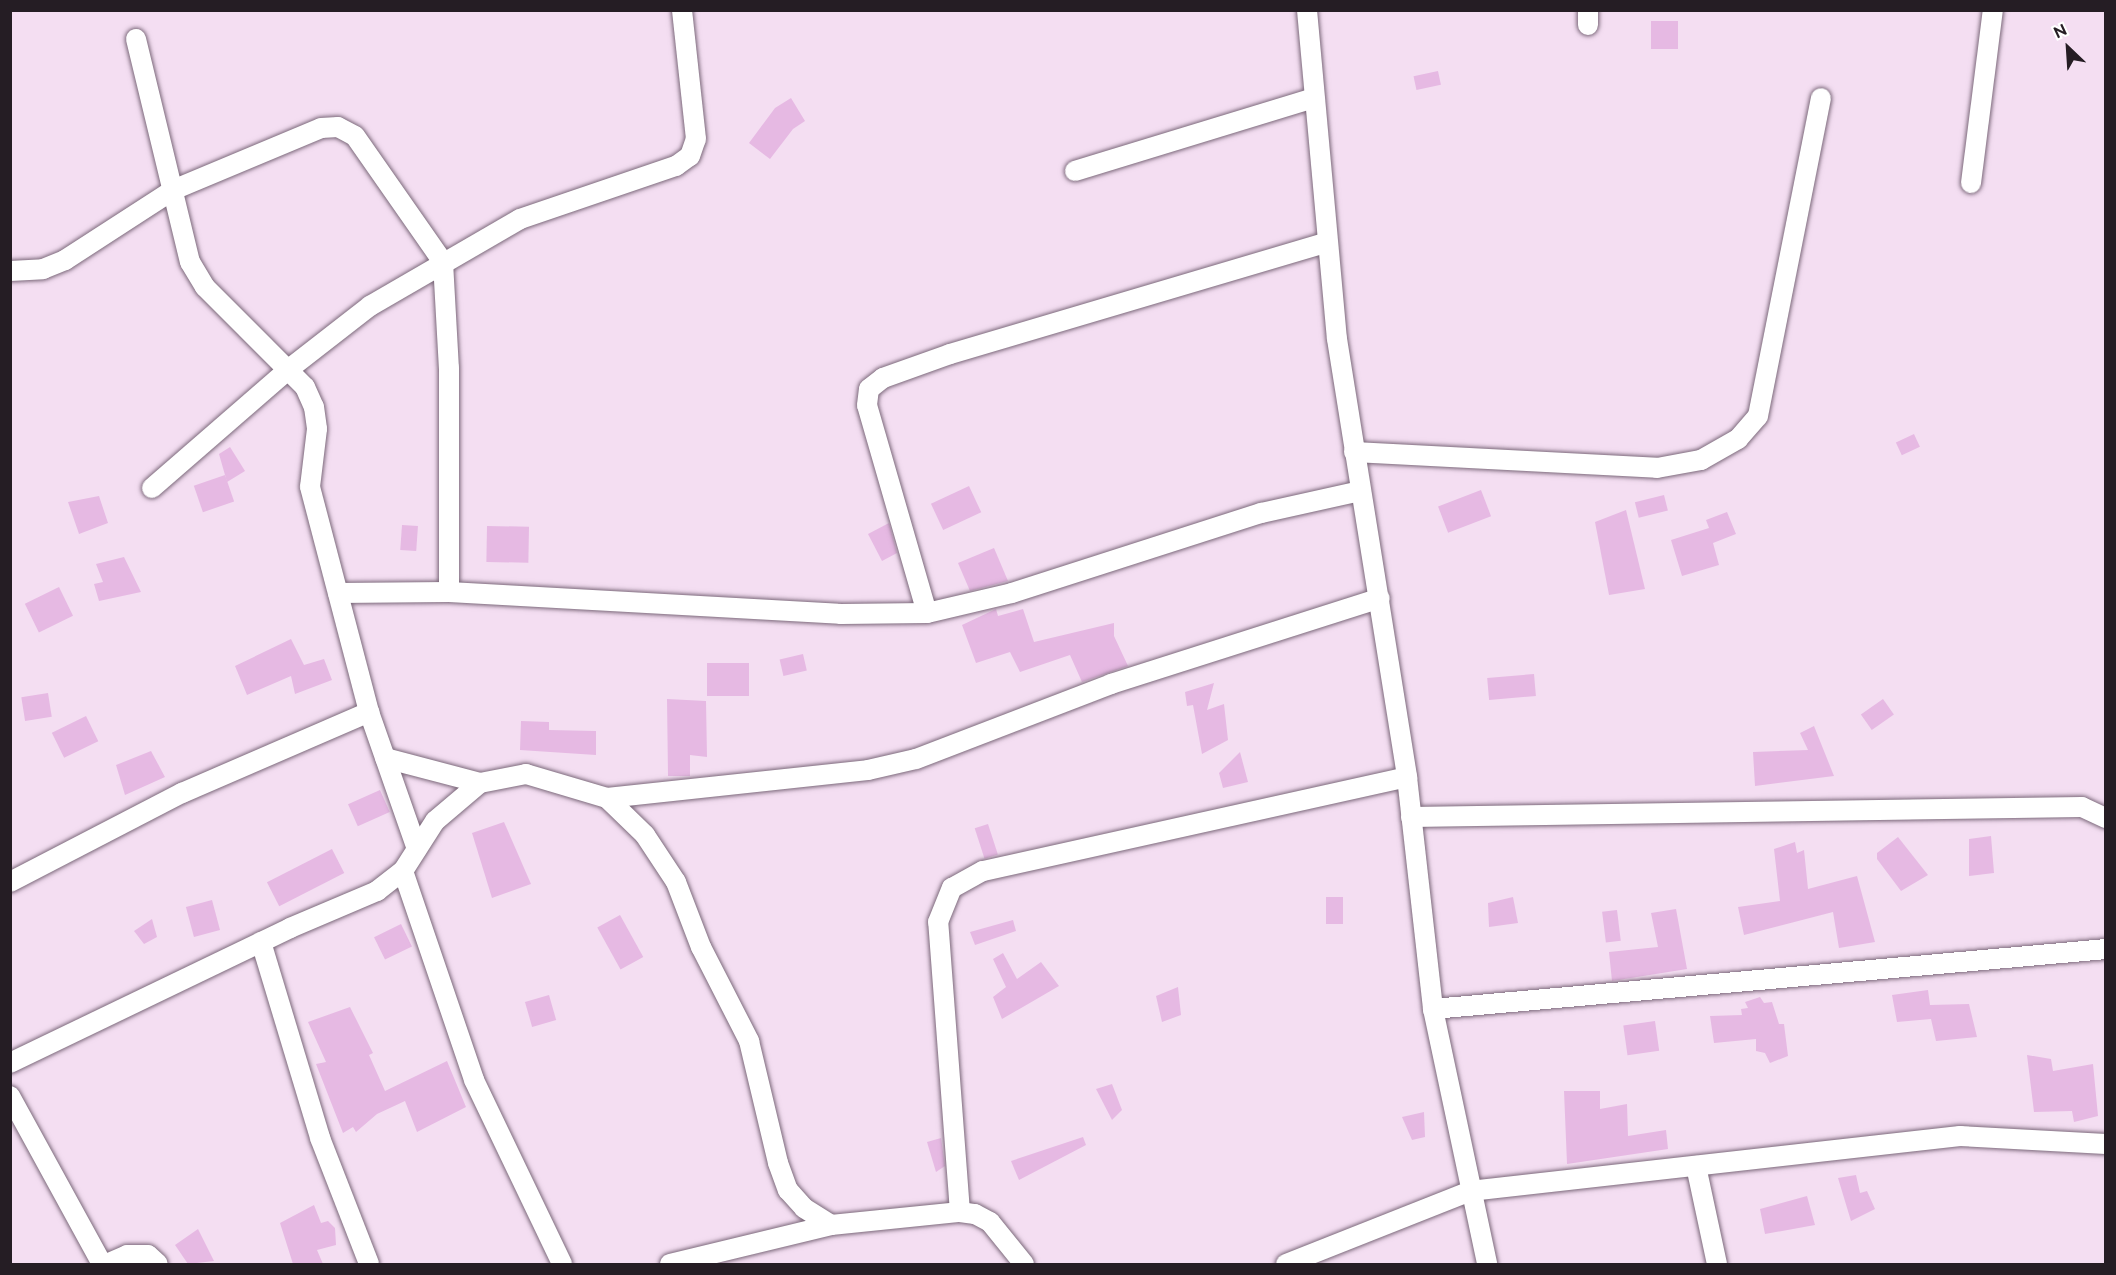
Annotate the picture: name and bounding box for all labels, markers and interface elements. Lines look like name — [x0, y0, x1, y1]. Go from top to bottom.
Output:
north arrow — [2038, 18, 2098, 78]
text: N — [2051, 20, 2070, 42]

